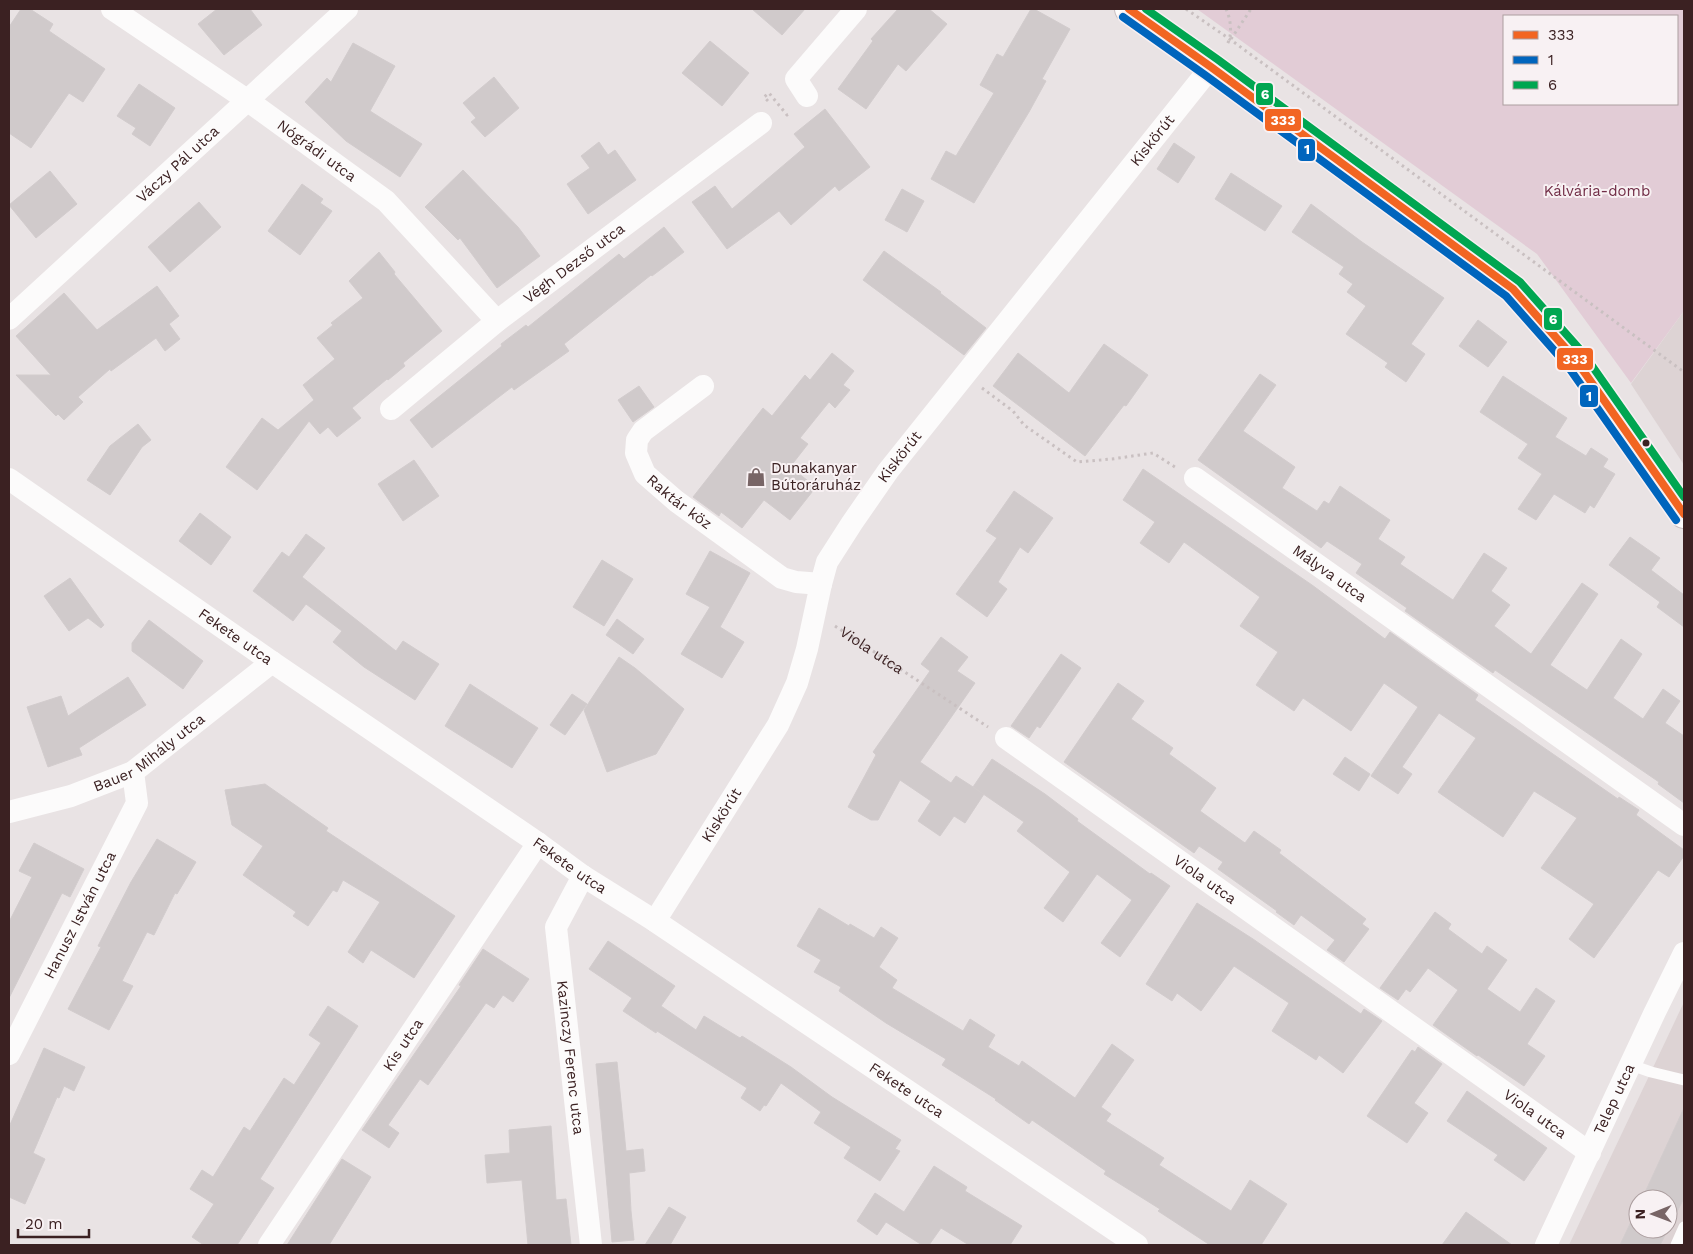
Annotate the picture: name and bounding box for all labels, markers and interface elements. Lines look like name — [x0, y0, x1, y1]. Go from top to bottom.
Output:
legend — [1503, 15, 1678, 105]
text: 333 — [1548, 26, 1574, 44]
text: 1 — [1548, 51, 1554, 69]
text: 6 — [1548, 76, 1557, 94]
line badge: 6 — [1255, 82, 1274, 106]
text: 6 — [1261, 86, 1270, 102]
line badge: 333 — [1264, 108, 1302, 132]
street label: Kiskörút — [1126, 111, 1179, 170]
text: 333 — [1271, 112, 1295, 128]
street label: Nógrádi utca — [274, 116, 360, 186]
street label: Váczy Pál utca — [133, 122, 223, 207]
line badge: 1 — [1297, 138, 1316, 162]
text: 1 — [1304, 141, 1310, 157]
park label: Kálvária-domb — [1544, 182, 1650, 200]
street label: Végh Dezső utca — [520, 219, 629, 307]
line badge: 6 — [1543, 307, 1563, 331]
text: 6 — [1549, 311, 1558, 327]
line badge: 333 — [1556, 347, 1594, 371]
text: 333 — [1563, 351, 1587, 367]
line badge: 1 — [1579, 384, 1599, 408]
text: 1 — [1586, 388, 1592, 404]
street label: Kiskörút — [874, 427, 926, 486]
unlabelled marker — [1641, 438, 1651, 448]
place label: Dunakanyar Bútoráruház — [771, 459, 861, 494]
shop icon: Dunakanyar Bútoráruház — [745, 466, 767, 488]
street label: Raktár köz — [643, 471, 715, 533]
street label: Mályva utca — [1289, 541, 1370, 606]
street label: Fekete utca — [195, 605, 276, 669]
street label: Viola utca — [836, 623, 908, 678]
street label: Bauer Mihály utca — [91, 709, 209, 796]
street label: Kiskörút — [698, 784, 746, 846]
street label: Fekete utca — [529, 833, 610, 898]
street label: Hanusz István utca — [40, 848, 120, 982]
street label: Viola utca — [1170, 851, 1240, 908]
street label: Kazinczy Ferenc utca — [553, 979, 588, 1136]
street label: Kis utca — [379, 1015, 427, 1074]
street label: Fekete utca — [866, 1059, 948, 1122]
street label: Telep utca — [1590, 1060, 1639, 1138]
street label: Viola utca — [1500, 1085, 1570, 1143]
north arrow — [1628, 1189, 1678, 1239]
scale bar — [18, 1206, 89, 1238]
text: N — [1632, 1209, 1648, 1220]
text: 20 m — [25, 1215, 63, 1233]

